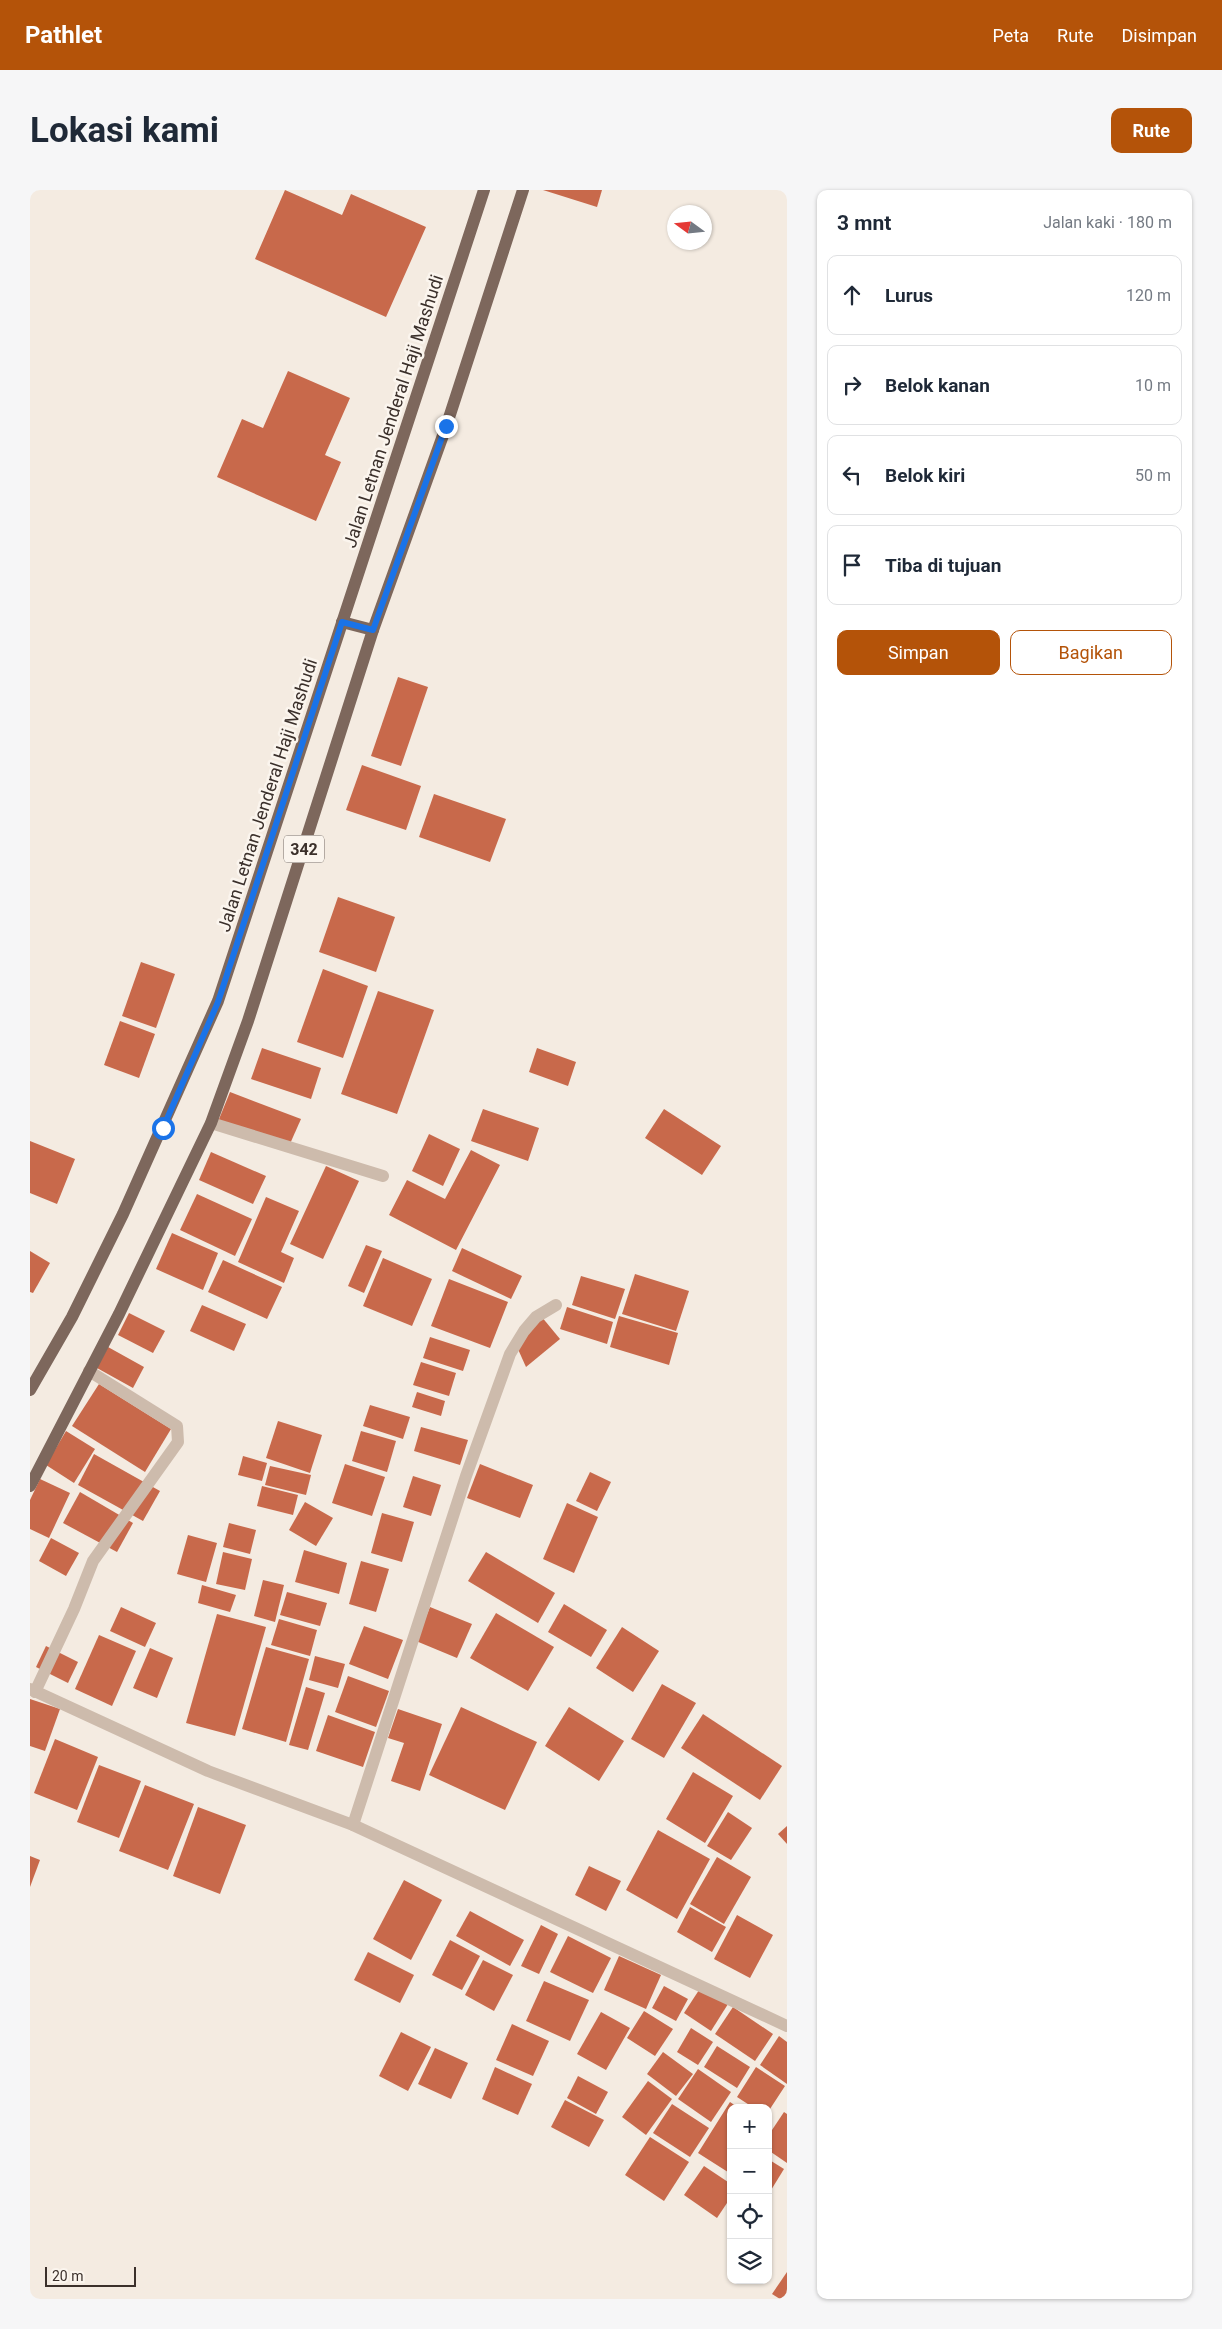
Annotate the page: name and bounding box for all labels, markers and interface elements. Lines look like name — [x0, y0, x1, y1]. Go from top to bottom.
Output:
text: Pathlet — [25, 21, 102, 49]
text: Peta — [993, 25, 1029, 46]
text: Rute — [1057, 25, 1094, 46]
text: Disimpan — [1122, 25, 1197, 46]
button: Rute — [1111, 108, 1192, 153]
text: Lokasi kami — [30, 110, 219, 151]
north arrow — [667, 205, 712, 250]
text: 3 mnt — [837, 211, 891, 235]
text: Jalan kaki · 180 m — [1043, 213, 1172, 232]
street label: Jalan Letnan Jenderal Haji Mashudi — [339, 272, 447, 550]
icon: ahead — [838, 281, 866, 309]
text: Lurus — [885, 284, 933, 307]
text: 120 m — [1126, 286, 1171, 305]
icon: right — [838, 371, 866, 399]
text: Belok kanan — [885, 374, 990, 397]
text: 10 m — [1135, 376, 1171, 395]
route end — [435, 415, 458, 438]
icon: left — [838, 461, 866, 489]
text: Belok kiri — [885, 464, 965, 487]
text: 50 m — [1135, 466, 1171, 485]
icon: arrive — [838, 551, 866, 579]
text: Tiba di tujuan — [885, 554, 1001, 577]
button: Simpan — [837, 630, 1000, 675]
button: Bagikan — [1010, 630, 1172, 675]
street label: Jalan Letnan Jenderal Haji Mashudi — [213, 656, 321, 934]
road number: 342 — [284, 836, 324, 862]
route start — [152, 1117, 175, 1140]
map controls — [727, 2104, 772, 2284]
button: + — [727, 2104, 772, 2149]
button: − — [727, 2149, 772, 2194]
button: locate — [727, 2194, 772, 2239]
button: layers — [727, 2239, 772, 2284]
scale bar — [45, 2264, 136, 2287]
text: 20 m — [52, 2268, 84, 2284]

